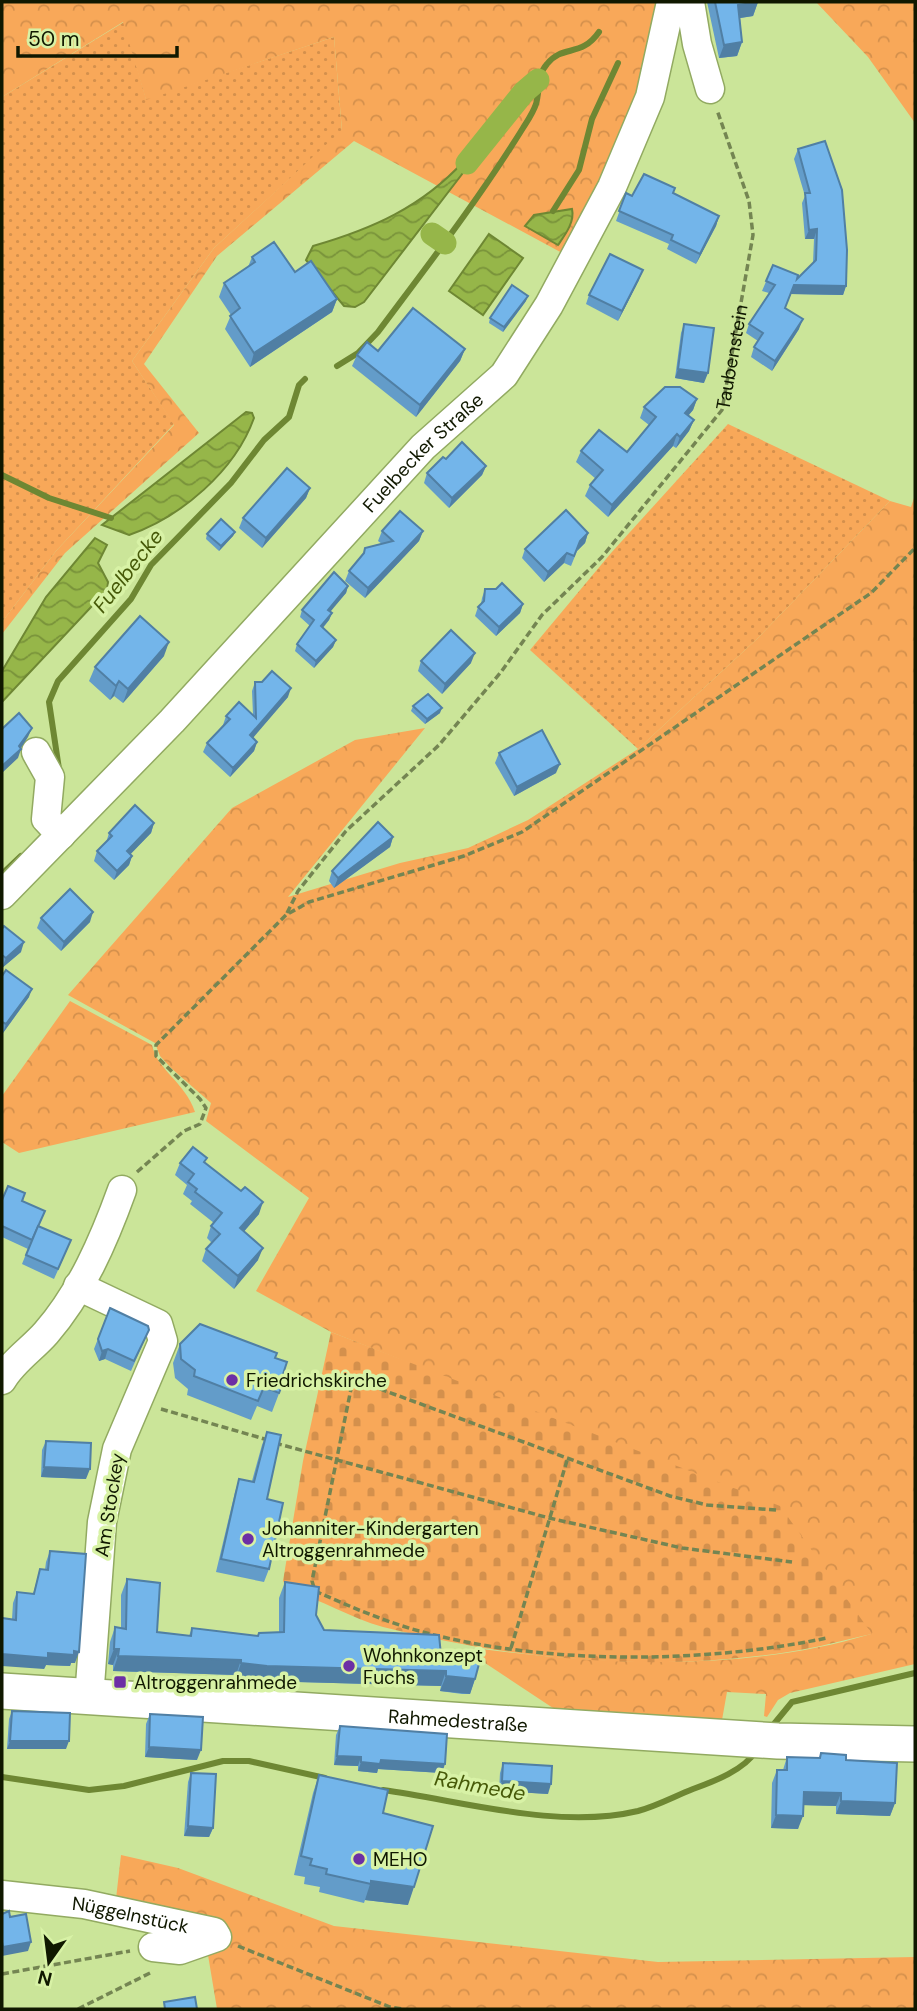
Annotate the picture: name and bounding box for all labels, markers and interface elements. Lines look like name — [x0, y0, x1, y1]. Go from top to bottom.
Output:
scale bar — [18, 14, 177, 58]
text: 50 m — [28, 25, 79, 53]
street label: Taubenstein — [710, 303, 753, 412]
street label: Fuelbecker Straße — [357, 387, 489, 518]
water label: Fuelbecke — [86, 523, 170, 619]
place label: Friedrichskirche — [246, 1368, 387, 1393]
marker: Friedrichskirche — [224, 1372, 240, 1388]
street label: Am Stockey — [89, 1451, 130, 1559]
place label: Johanniter-Kindergarten Altroggenrahmede — [262, 1516, 479, 1563]
marker: Johanniter-Kindergarten Altroggenrahmede — [240, 1531, 256, 1547]
place label: Wohnkonzept Fuchs — [363, 1643, 483, 1690]
marker: Wohnkonzept Fuchs — [341, 1658, 357, 1674]
place label: Altroggenrahmede — [134, 1670, 297, 1695]
marker: Altroggenrahmede — [112, 1674, 128, 1690]
street label: Rahmedestraße — [387, 1704, 529, 1738]
water label: Rahmede — [432, 1764, 528, 1808]
place label: MEHO — [373, 1847, 427, 1872]
marker: MEHO — [351, 1851, 367, 1867]
street label: Nüggelnstück — [71, 1891, 191, 1939]
north arrow — [14, 1927, 84, 1997]
text: N — [35, 1964, 55, 1992]

